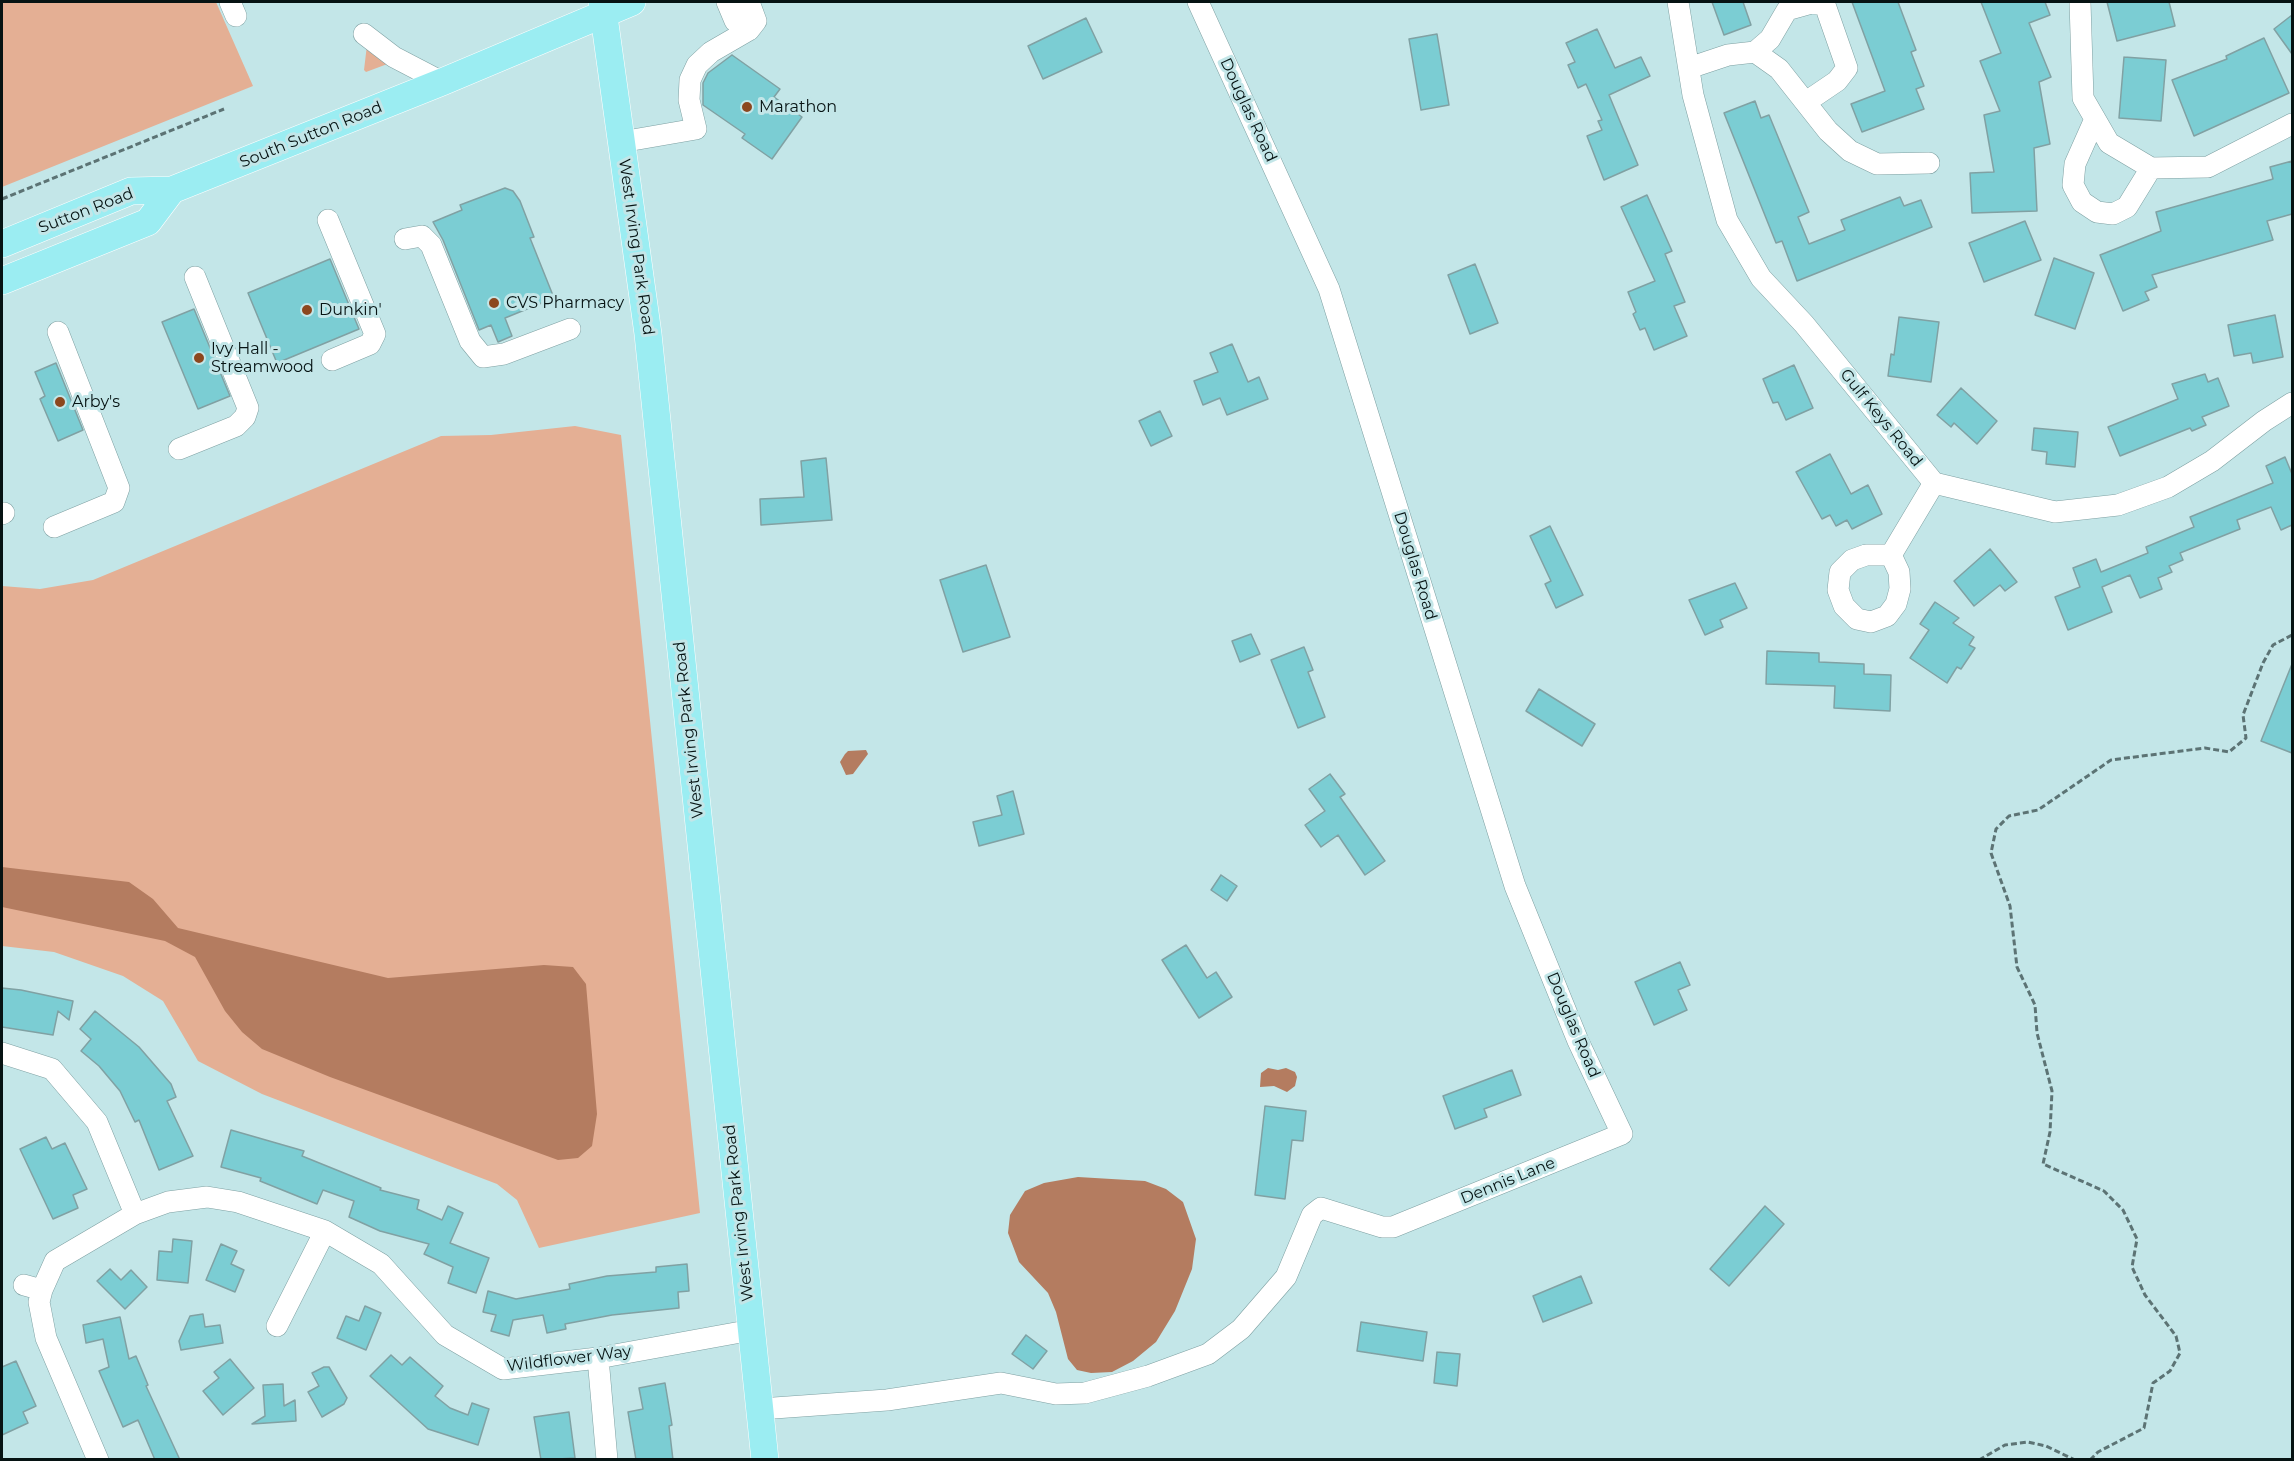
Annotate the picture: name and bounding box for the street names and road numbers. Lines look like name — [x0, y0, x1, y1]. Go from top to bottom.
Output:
street label: Douglas Road — [1216, 55, 1280, 165]
street label: South Sutton Road — [237, 98, 385, 172]
street label: West Irving Park Road — [614, 157, 658, 337]
street label: Sutton Road — [36, 184, 136, 238]
street label: Gulf Keys Road — [1836, 365, 1926, 471]
street label: Douglas Road — [1389, 509, 1441, 623]
street label: West Irving Park Road — [670, 640, 708, 820]
street label: Douglas Road — [1542, 969, 1604, 1081]
street label: West Irving Park Road — [720, 1123, 758, 1303]
street label: Dennis Lane — [1458, 1153, 1558, 1209]
street label: Wildflower Way — [506, 1342, 632, 1376]

